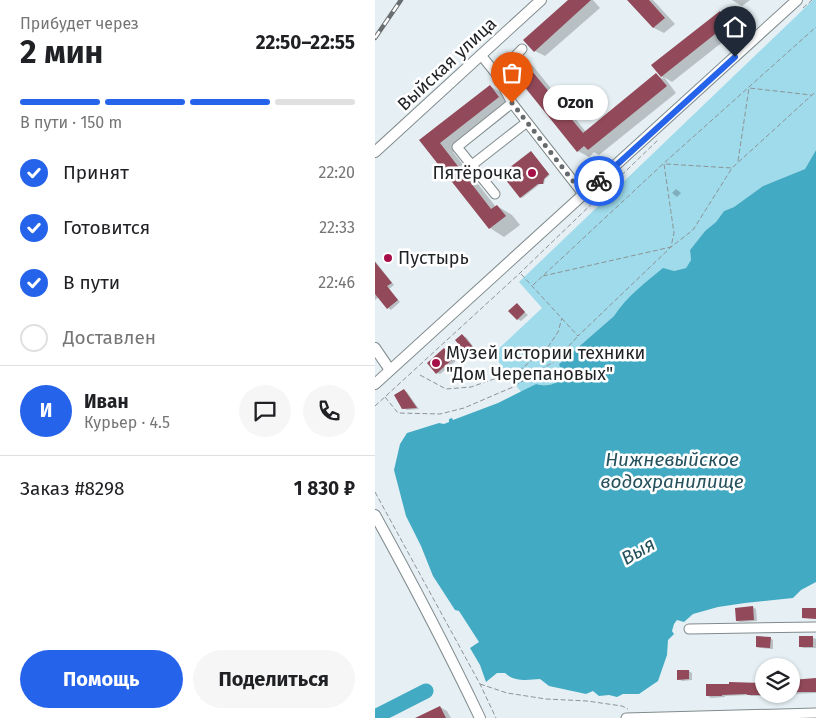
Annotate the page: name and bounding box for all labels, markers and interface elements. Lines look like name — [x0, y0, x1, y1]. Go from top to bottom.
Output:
pin — [714, 6, 756, 57]
street label: Выйская улица — [393, 13, 501, 115]
icon: home — [721, 13, 749, 41]
text: Прибудет через — [20, 14, 139, 33]
text: 22:50–22:55 — [256, 31, 355, 54]
text: 2 мин — [20, 33, 103, 71]
pin — [491, 52, 533, 103]
icon: bag — [498, 59, 526, 87]
callout: Ozon — [542, 86, 607, 120]
text: Ozon — [557, 93, 594, 112]
text: В пути · 150 m — [20, 113, 122, 132]
courier — [574, 156, 624, 206]
icon: check — [20, 159, 48, 187]
text: Принят — [63, 161, 129, 184]
place label: Пятёрочка — [432, 162, 522, 184]
text: 22:20 — [318, 163, 355, 182]
marker: Пятёрочка — [526, 167, 538, 179]
icon: bike — [585, 167, 613, 195]
icon: check — [20, 214, 48, 242]
text: Готовится — [63, 216, 150, 239]
text: 22:33 — [319, 218, 355, 237]
place label: Пустырь — [398, 247, 469, 269]
marker: Пустырь — [382, 252, 394, 264]
icon: check — [20, 269, 48, 297]
text: В пути — [63, 271, 120, 294]
text: 22:46 — [318, 273, 355, 292]
text: Доставлен — [63, 326, 156, 349]
place label: Музей истории техники "Дом Черепановых" — [446, 342, 645, 385]
marker: Музей истории техники "Дом Черепановых" — [430, 357, 442, 369]
button: chat — [239, 385, 291, 437]
button: phone — [303, 385, 355, 437]
text: Иван — [84, 390, 129, 413]
text: И — [40, 399, 52, 422]
text: Курьер · 4.5 — [84, 413, 170, 432]
water label: Нижневыйское водохранилище — [600, 448, 744, 493]
text: Заказ #8298 — [20, 477, 124, 500]
text: 1 830 ₽ — [294, 477, 355, 500]
water label: Выя — [617, 532, 659, 570]
button: Помощь — [20, 650, 183, 708]
button: Поделиться — [193, 650, 355, 708]
map controls — [755, 658, 800, 703]
button: layers — [755, 658, 800, 703]

